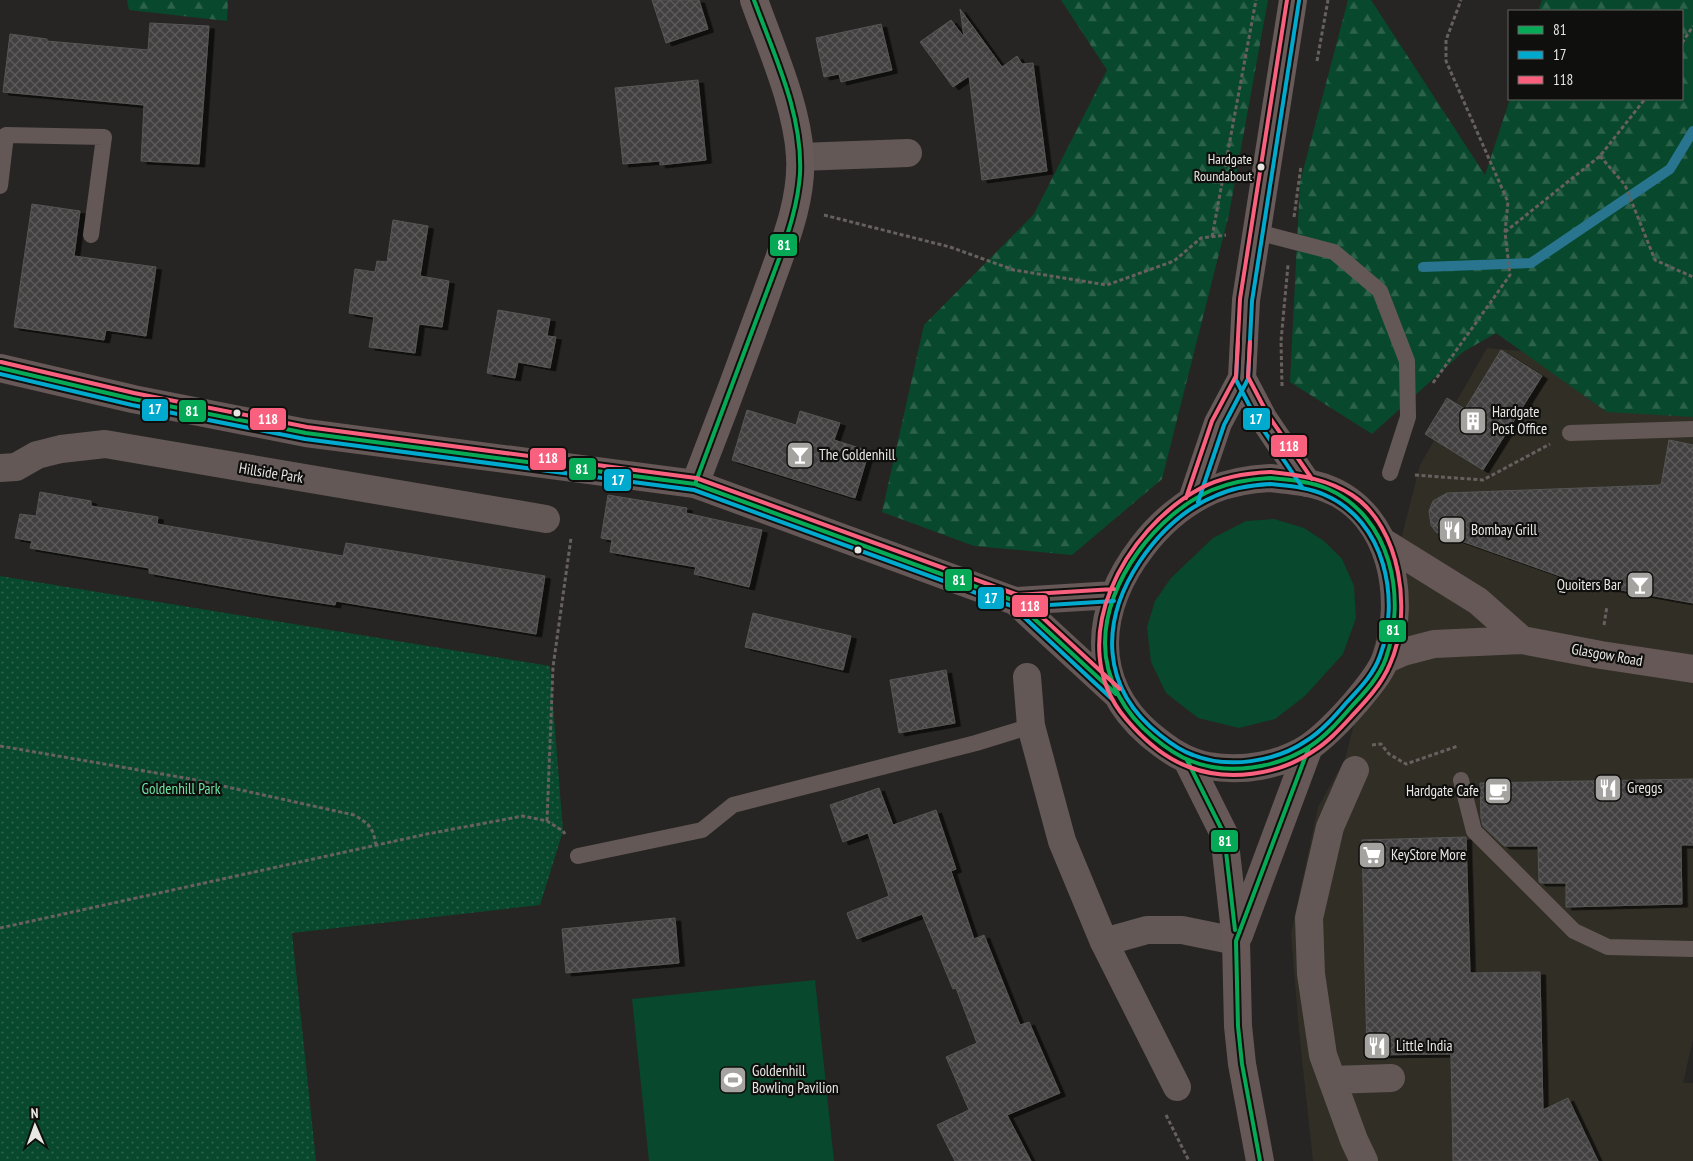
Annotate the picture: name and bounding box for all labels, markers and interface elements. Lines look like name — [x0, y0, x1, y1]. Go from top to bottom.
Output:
legend — [1508, 10, 1683, 100]
text: 81 — [1553, 20, 1567, 39]
text: 17 — [1553, 45, 1567, 64]
text: 118 — [1553, 70, 1573, 89]
place label: Hardgate Roundabout — [1194, 150, 1252, 185]
marker: Hardgate Roundabout — [1256, 162, 1266, 172]
line badge: 81 — [769, 233, 798, 257]
text: 81 — [777, 236, 791, 254]
line badge: 17 — [141, 398, 169, 422]
line badge: 81 — [178, 399, 207, 423]
text: 17 — [148, 400, 162, 418]
text: 81 — [185, 402, 199, 420]
place label: Hardgate Post Office — [1492, 402, 1547, 438]
building icon: Hardgate Post Office — [1458, 406, 1488, 436]
line badge: 118 — [249, 407, 287, 431]
line badge: 17 — [1242, 407, 1271, 431]
unlabelled marker — [232, 408, 242, 418]
text: 118 — [258, 410, 278, 428]
text: 17 — [1249, 410, 1263, 428]
line badge: 118 — [1270, 434, 1308, 458]
text: 118 — [1279, 437, 1299, 455]
bar icon: The Goldenhill — [785, 440, 815, 470]
place label: The Goldenhill — [819, 445, 896, 464]
line badge: 118 — [529, 447, 567, 471]
text: 118 — [538, 449, 558, 467]
line badge: 81 — [568, 457, 597, 481]
street label: Hillside Park — [238, 458, 305, 487]
text: 81 — [575, 460, 589, 478]
line badge: 17 — [603, 468, 632, 492]
text: 17 — [611, 471, 625, 489]
restaurant icon: Bombay Grill — [1437, 515, 1467, 545]
place label: Bombay Grill — [1471, 520, 1537, 539]
unlabelled marker — [853, 545, 863, 555]
line badge: 81 — [944, 568, 973, 592]
bar icon: Quoiters Bar — [1625, 570, 1655, 600]
text: 81 — [952, 571, 966, 589]
place label: Quoiters Bar — [1557, 575, 1622, 594]
line badge: 17 — [977, 586, 1005, 610]
text: 17 — [984, 589, 998, 607]
line badge: 118 — [1011, 594, 1049, 618]
text: 118 — [1020, 597, 1040, 615]
line badge: 81 — [1378, 619, 1407, 643]
text: 81 — [1386, 621, 1400, 639]
street label: Glasgow Road — [1570, 639, 1644, 670]
restaurant icon: Greggs — [1593, 773, 1623, 803]
cafe icon: Hardgate Cafe — [1483, 776, 1513, 806]
place label: Greggs — [1627, 778, 1663, 797]
park label: Goldenhill Park — [142, 779, 221, 798]
place label: Hardgate Cafe — [1406, 781, 1479, 800]
line badge: 81 — [1210, 829, 1239, 853]
text: 81 — [1218, 832, 1232, 850]
supermarket icon: KeyStore More — [1357, 840, 1387, 870]
place label: KeyStore More — [1391, 845, 1466, 864]
restaurant icon: Little India — [1362, 1031, 1392, 1061]
place label: Little India — [1396, 1036, 1452, 1055]
place label: Goldenhill Bowling Pavilion — [752, 1061, 839, 1097]
sports icon: Goldenhill Bowling Pavilion — [718, 1065, 748, 1095]
north arrow — [10, 1101, 60, 1151]
text: N — [30, 1104, 39, 1122]

